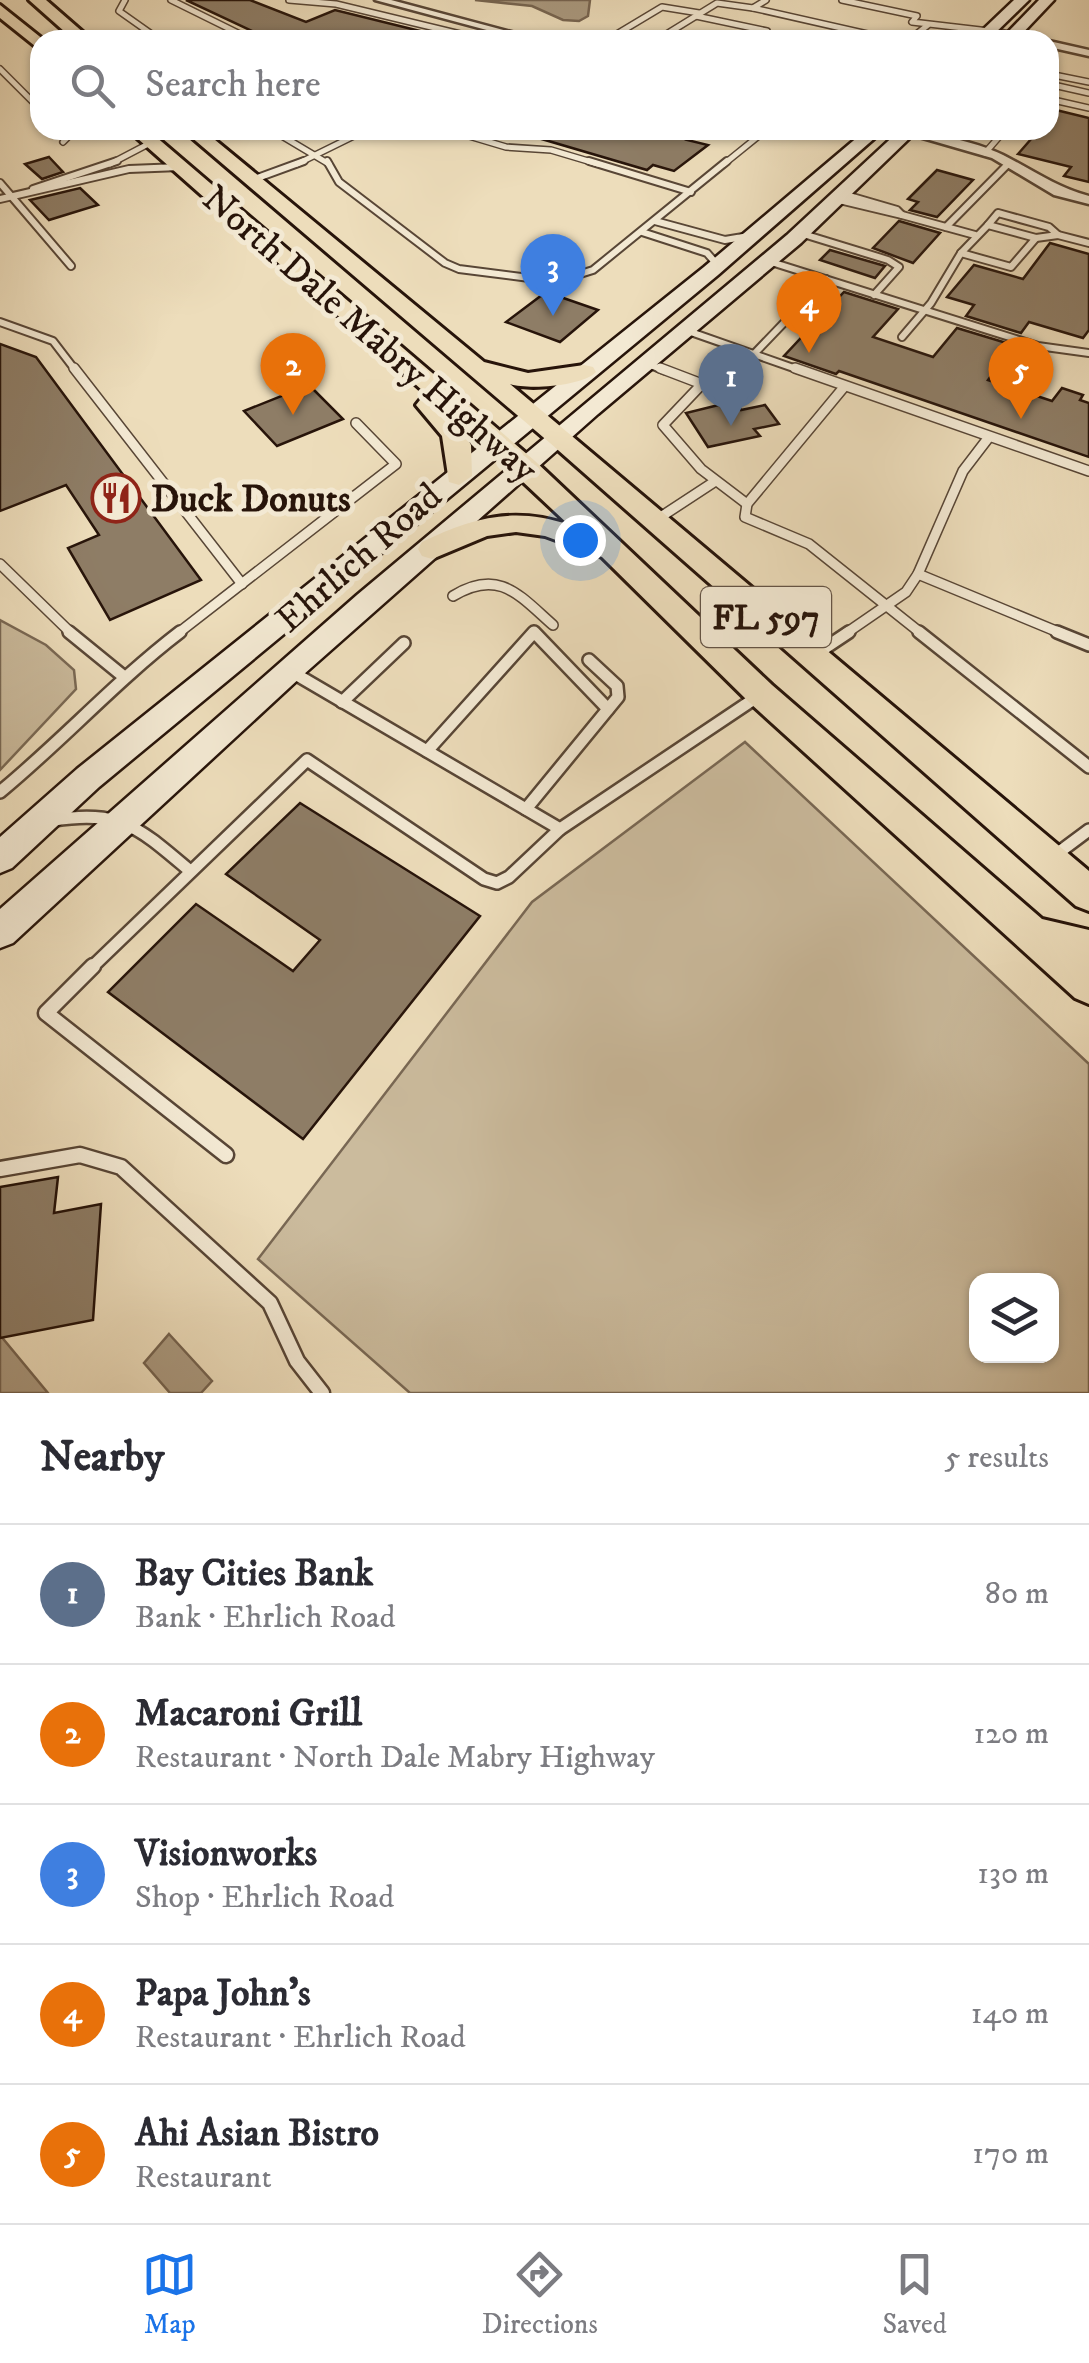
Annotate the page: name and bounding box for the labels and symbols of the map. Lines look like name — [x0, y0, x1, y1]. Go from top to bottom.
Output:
street label: North Dale Mabry Highway — [192, 175, 548, 494]
pin: 3 — [520, 234, 586, 316]
pin: 4 — [776, 270, 842, 353]
pin: 2 — [260, 332, 326, 415]
pin: 5 — [988, 336, 1054, 419]
pin: 1 — [698, 344, 764, 426]
restaurant icon: Duck Donuts — [90, 472, 142, 524]
street label: Ehrlich Road — [266, 473, 452, 644]
place label: Duck Donuts — [151, 476, 351, 524]
your location — [555, 515, 606, 566]
road number: FL 597 — [701, 587, 831, 647]

